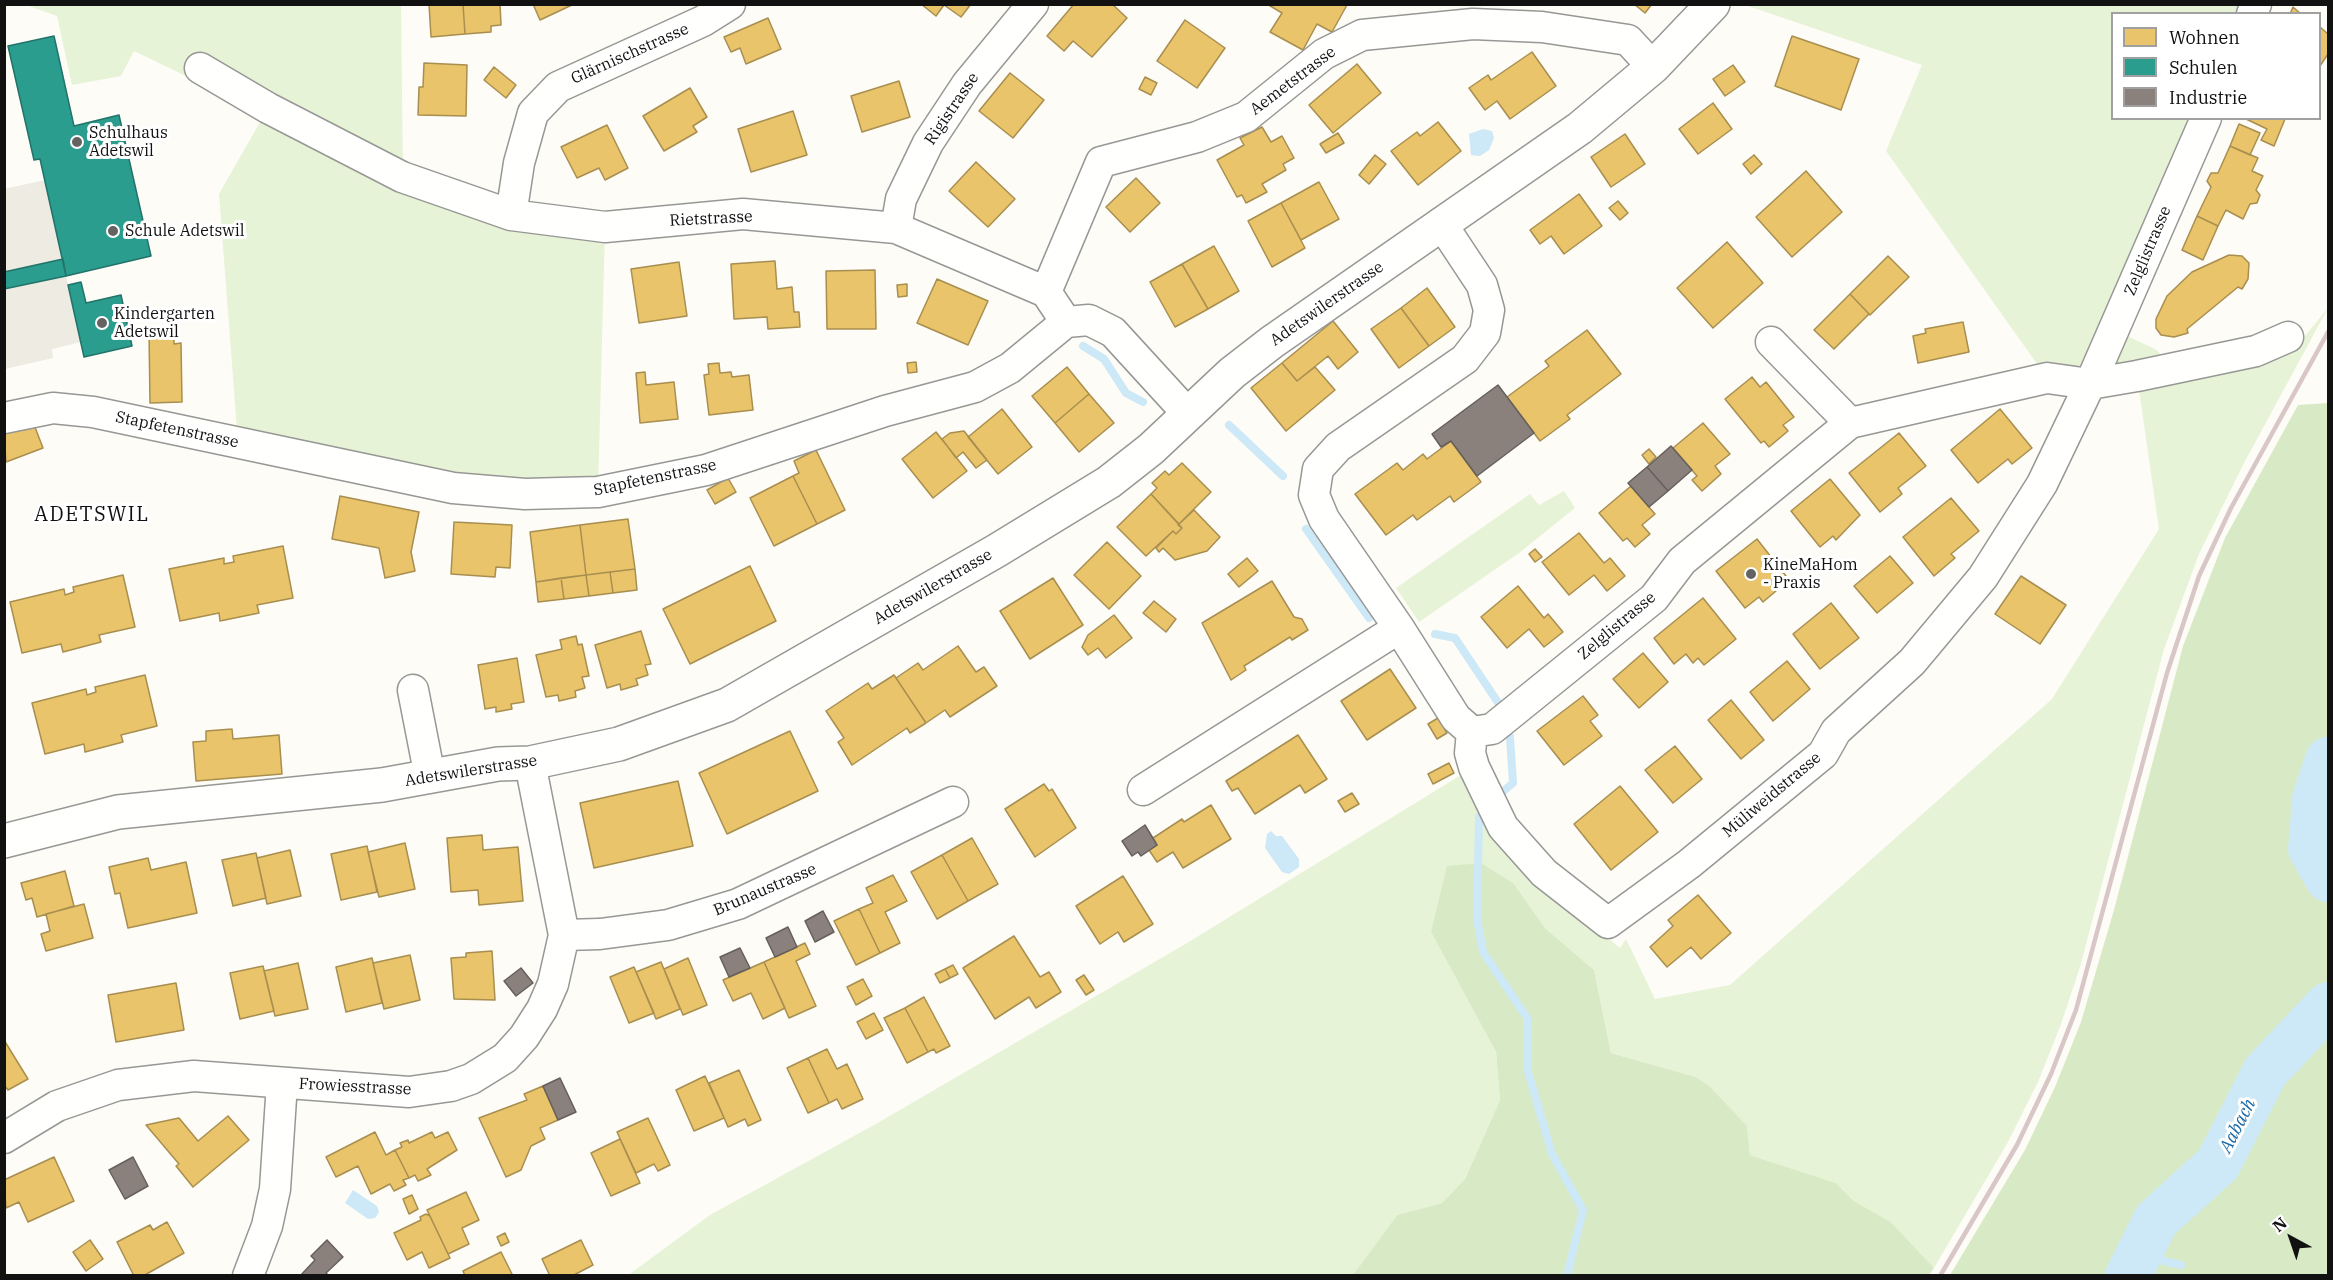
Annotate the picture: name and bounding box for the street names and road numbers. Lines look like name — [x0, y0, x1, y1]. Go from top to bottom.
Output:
street label: Glärnischstrasse — [568, 19, 692, 89]
street label: Aemetstrasse — [1246, 43, 1340, 119]
street label: Rigistrasse — [921, 69, 983, 149]
street label: Zelglistrasse — [2121, 203, 2175, 299]
street label: Rietstrasse — [669, 207, 753, 231]
street label: Adetswilerstrasse — [1267, 258, 1387, 350]
street label: Stapfetenstrasse — [114, 408, 240, 452]
street label: Stapfetenstrasse — [592, 456, 718, 500]
street label: Adetswilerstrasse — [870, 545, 996, 629]
street label: Zelglistrasse — [1574, 588, 1660, 664]
street label: Müliweidstrasse — [1719, 748, 1825, 842]
street label: Adetswilerstrasse — [403, 751, 539, 791]
street label: Brunaustrasse — [711, 860, 819, 920]
street label: Frowiesstrasse — [298, 1074, 412, 1100]

